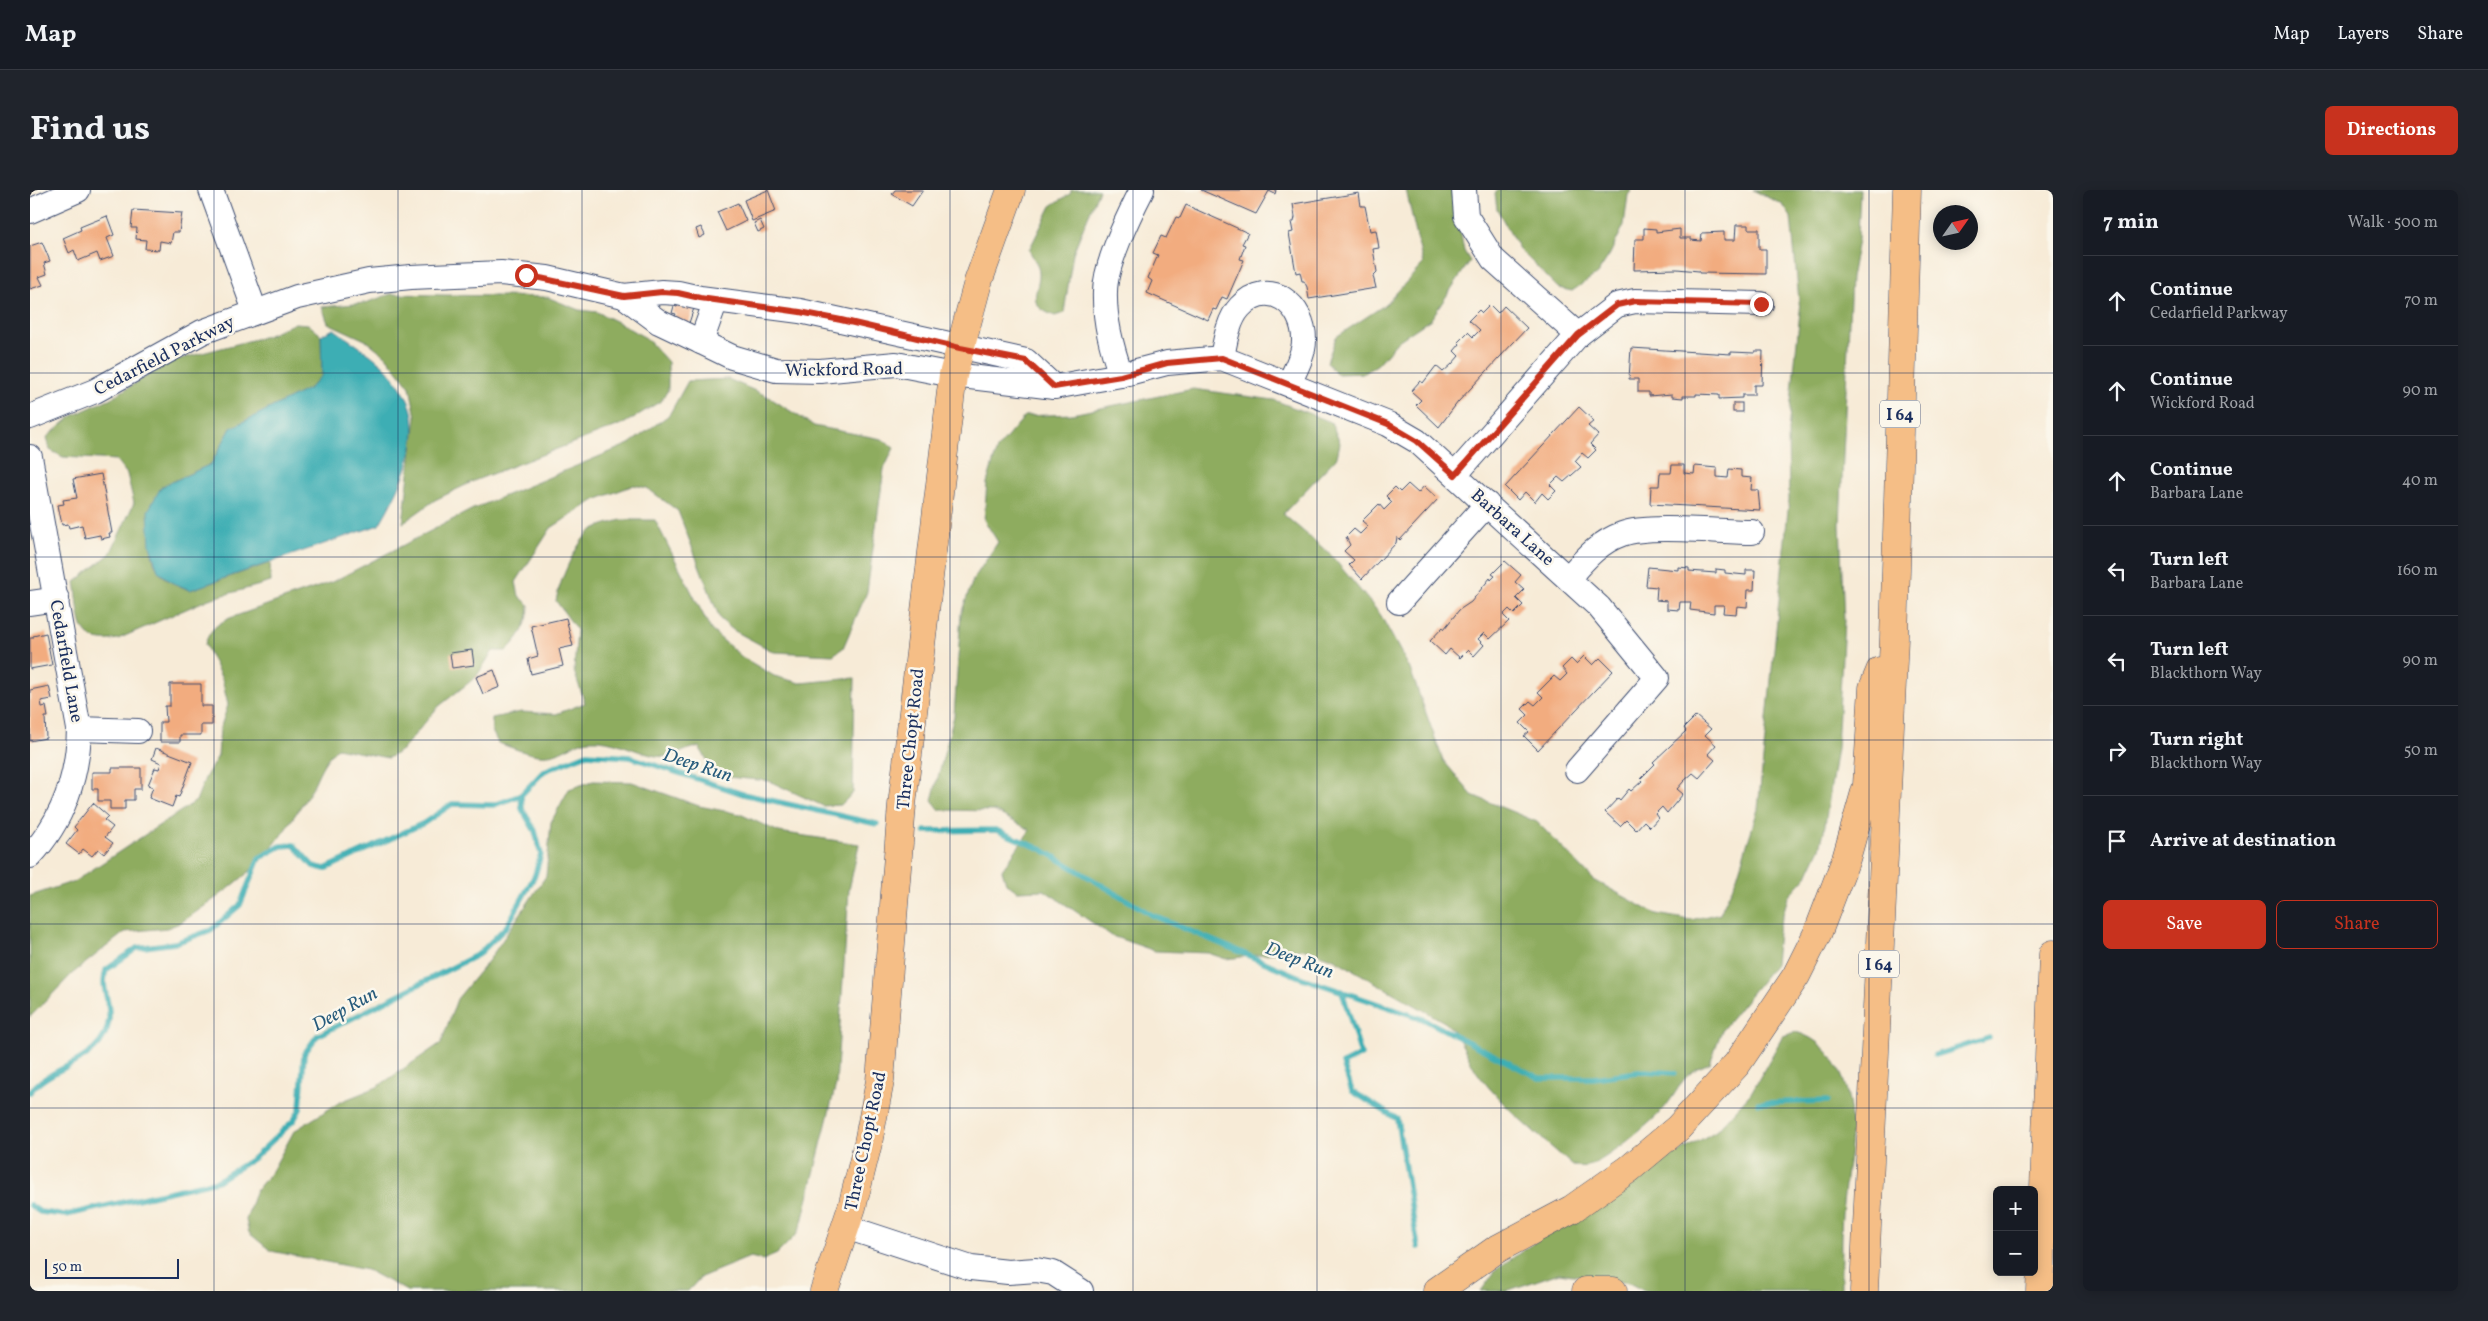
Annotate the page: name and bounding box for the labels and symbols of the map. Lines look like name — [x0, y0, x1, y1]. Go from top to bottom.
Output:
north arrow — [1933, 205, 1978, 250]
route start — [515, 264, 538, 287]
route end — [1750, 293, 1773, 316]
street label: Cedarfield Parkway — [90, 310, 240, 403]
street label: Wickford Road — [785, 357, 903, 384]
road number: I 64 — [1880, 400, 1920, 428]
street label: Barbara Lane — [1465, 484, 1559, 573]
street label: Cedarfield Lane — [42, 598, 89, 725]
street label: Three Chopt Road — [892, 667, 931, 811]
water label: Deep Run — [659, 743, 736, 789]
water label: Deep Run — [1261, 936, 1337, 986]
road number: I 64 — [1859, 951, 1899, 978]
water label: Deep Run — [307, 981, 383, 1038]
street label: Three Chopt Road — [839, 1069, 893, 1213]
scale bar — [45, 1256, 179, 1279]

